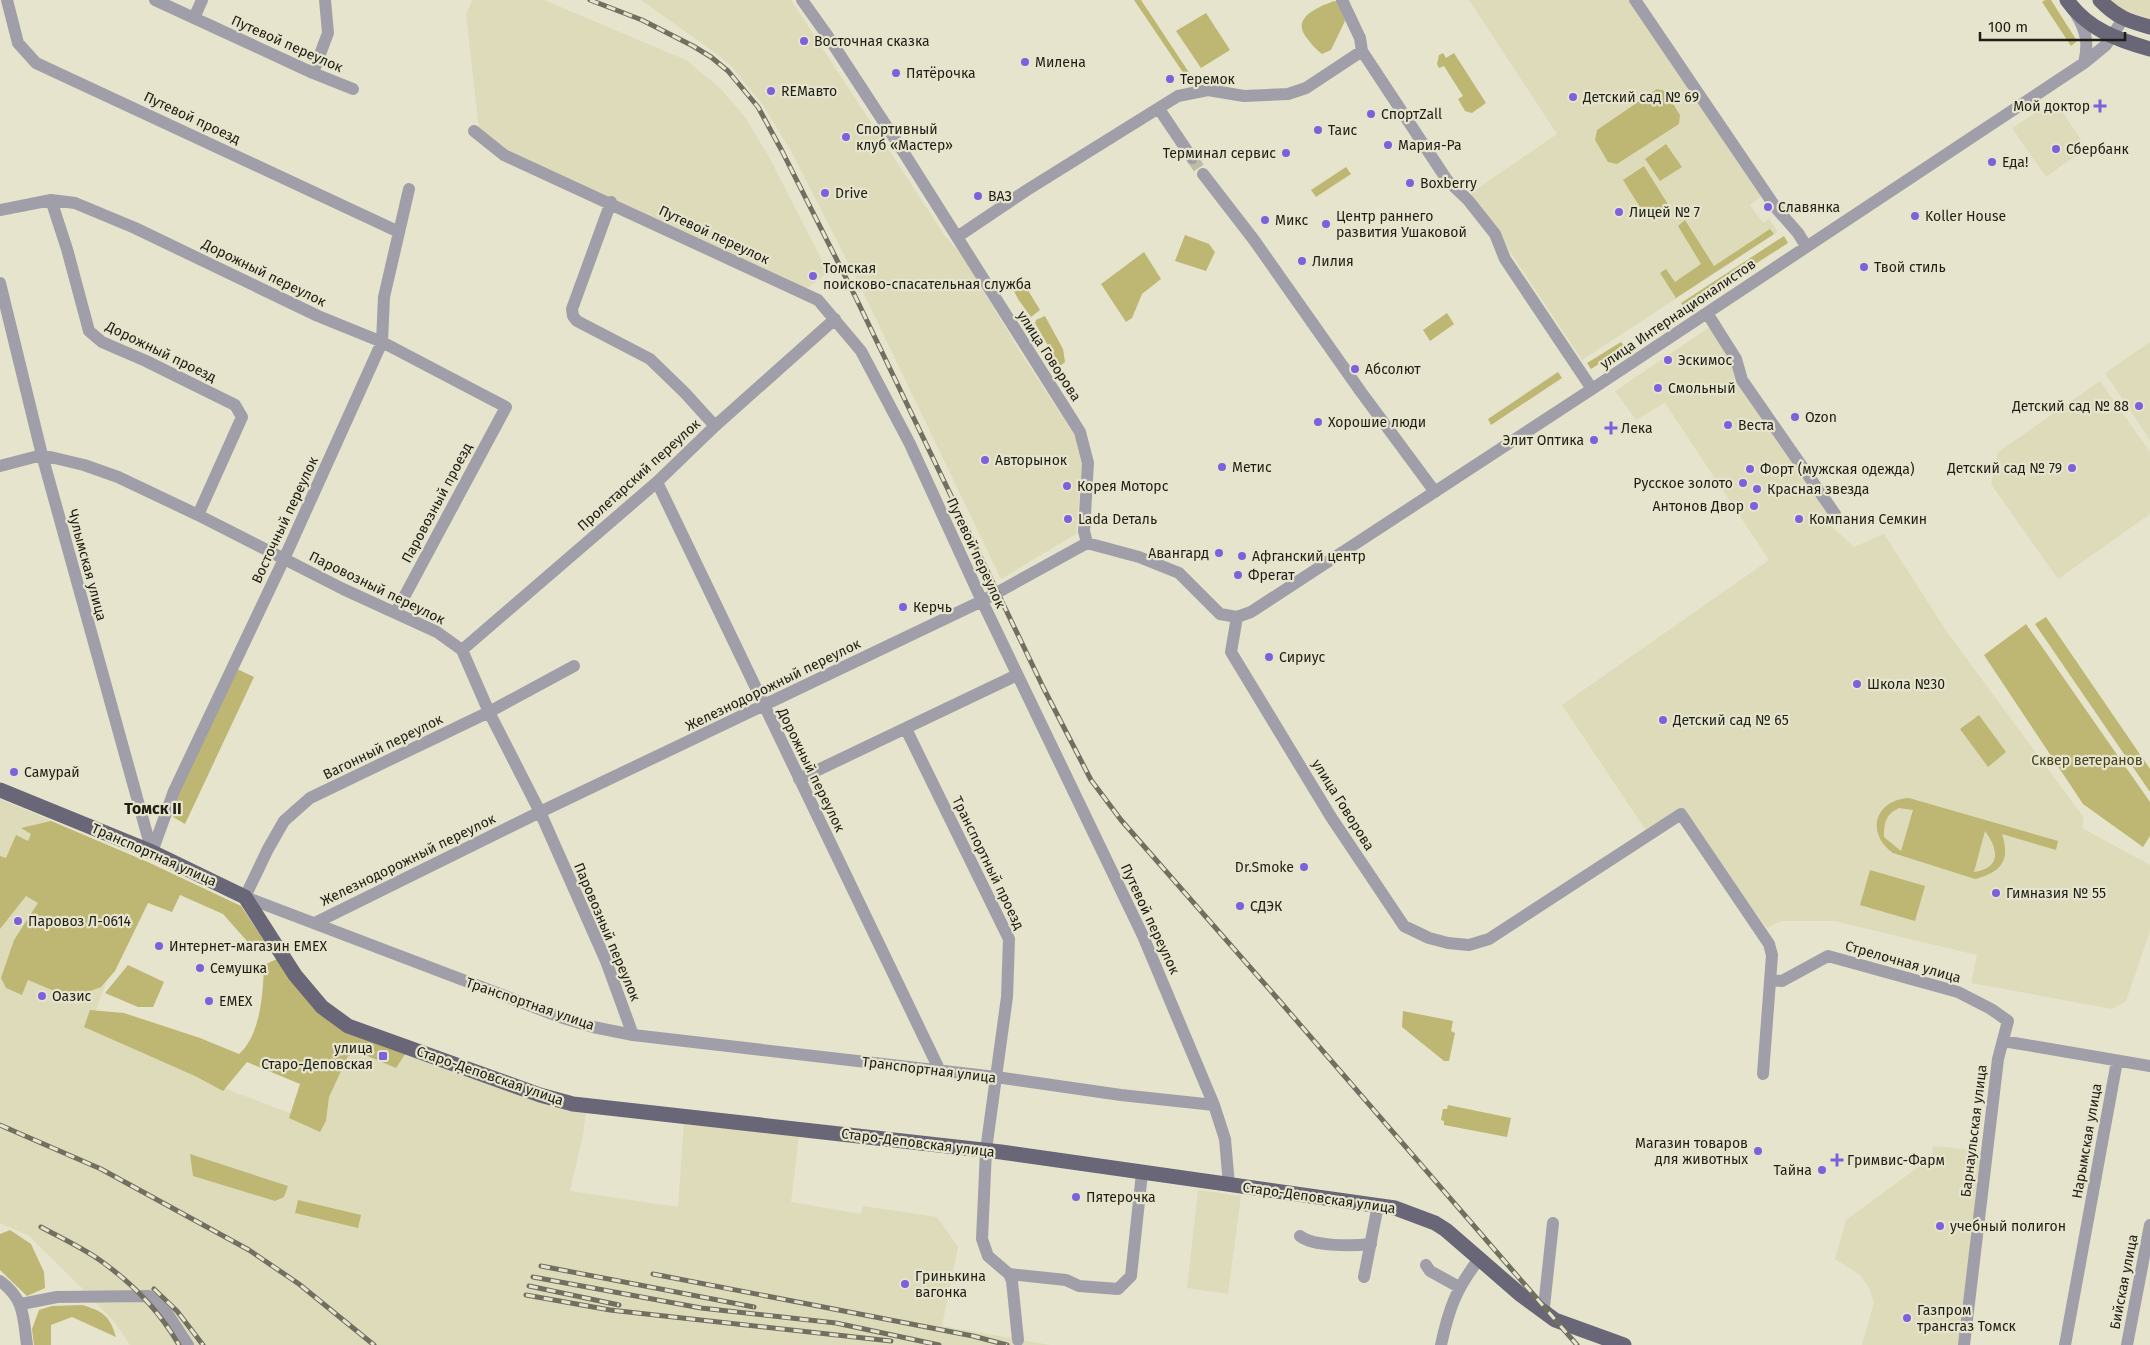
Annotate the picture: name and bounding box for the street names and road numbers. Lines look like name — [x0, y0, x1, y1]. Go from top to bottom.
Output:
street label: Путевой переулок — [229, 12, 346, 76]
street label: Путевой проезд — [141, 88, 243, 148]
street label: Путевой переулок — [656, 202, 773, 268]
street label: Дорожный переулок — [198, 235, 329, 311]
street label: улица Интернационалистов — [1597, 255, 1759, 373]
street label: улица Говорова — [1013, 308, 1085, 404]
street label: Дорожный проезд — [102, 317, 219, 386]
street label: Пролетарский переулок — [574, 415, 704, 535]
street label: Паровозный проезд — [398, 440, 476, 566]
street label: Восточный переулок — [248, 453, 322, 586]
street label: Путевой переулок — [943, 495, 1009, 612]
street label: Чулымская улица — [64, 507, 110, 623]
street label: Паровозный переулок — [306, 548, 448, 629]
street label: Железнодорожный переулок — [683, 635, 864, 735]
street label: Дорожный переулок — [773, 704, 849, 835]
street label: Вагонный переулок — [320, 710, 446, 783]
street label: улица Говорова — [1308, 756, 1378, 854]
street label: Транспортный проезд — [948, 794, 1028, 933]
street label: Железнодорожный переулок — [318, 810, 499, 910]
street label: Транспортная улица — [89, 820, 219, 890]
street label: Паровозный переулок — [570, 860, 644, 1005]
street label: Путевой переулок — [1117, 861, 1183, 978]
street label: Стрелочная улица — [1843, 937, 1963, 987]
street label: Транспортная улица — [463, 974, 597, 1034]
street label: Старо-Деповская улица — [414, 1043, 566, 1109]
street label: Транспортная улица — [861, 1053, 997, 1087]
street label: Барнаульская улица — [1957, 1064, 1991, 1198]
street label: Нарымская улица — [2068, 1082, 2106, 1200]
street label: Старо-Деповская улица — [840, 1125, 996, 1161]
street label: Старо-Деповская улица — [1241, 1179, 1397, 1217]
street label: Бийская улица — [2106, 1233, 2142, 1331]

